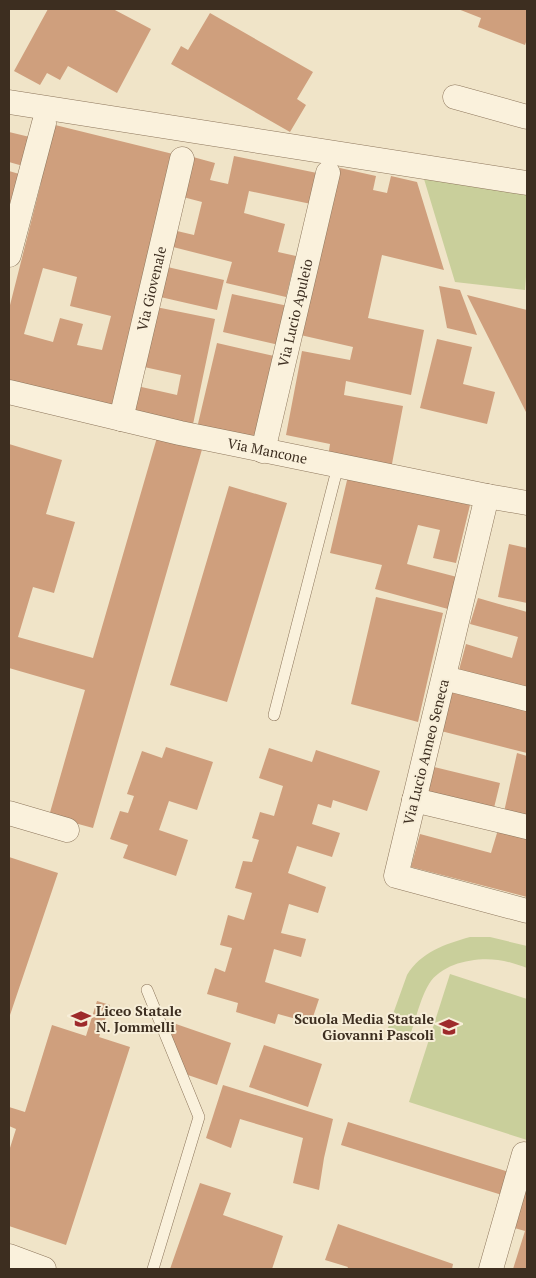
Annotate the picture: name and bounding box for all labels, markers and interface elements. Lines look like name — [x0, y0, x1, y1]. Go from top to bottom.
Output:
street label: Via Giovenale — [132, 244, 170, 333]
street label: Via Lucio Apuleio — [273, 256, 317, 369]
street label: Via Mancone — [226, 433, 309, 468]
street label: Via Lucio Anneo Seneca — [398, 677, 453, 827]
place label: Liceo Statale N. Jommelli — [96, 1001, 182, 1036]
school or university icon: Liceo Statale N. Jommelli — [70, 1008, 92, 1030]
place label: Scuola Media Statale Giovanni Pascoli — [294, 1009, 434, 1044]
school or university icon: Scuola Media Statale Giovanni Pascoli — [438, 1016, 460, 1038]

